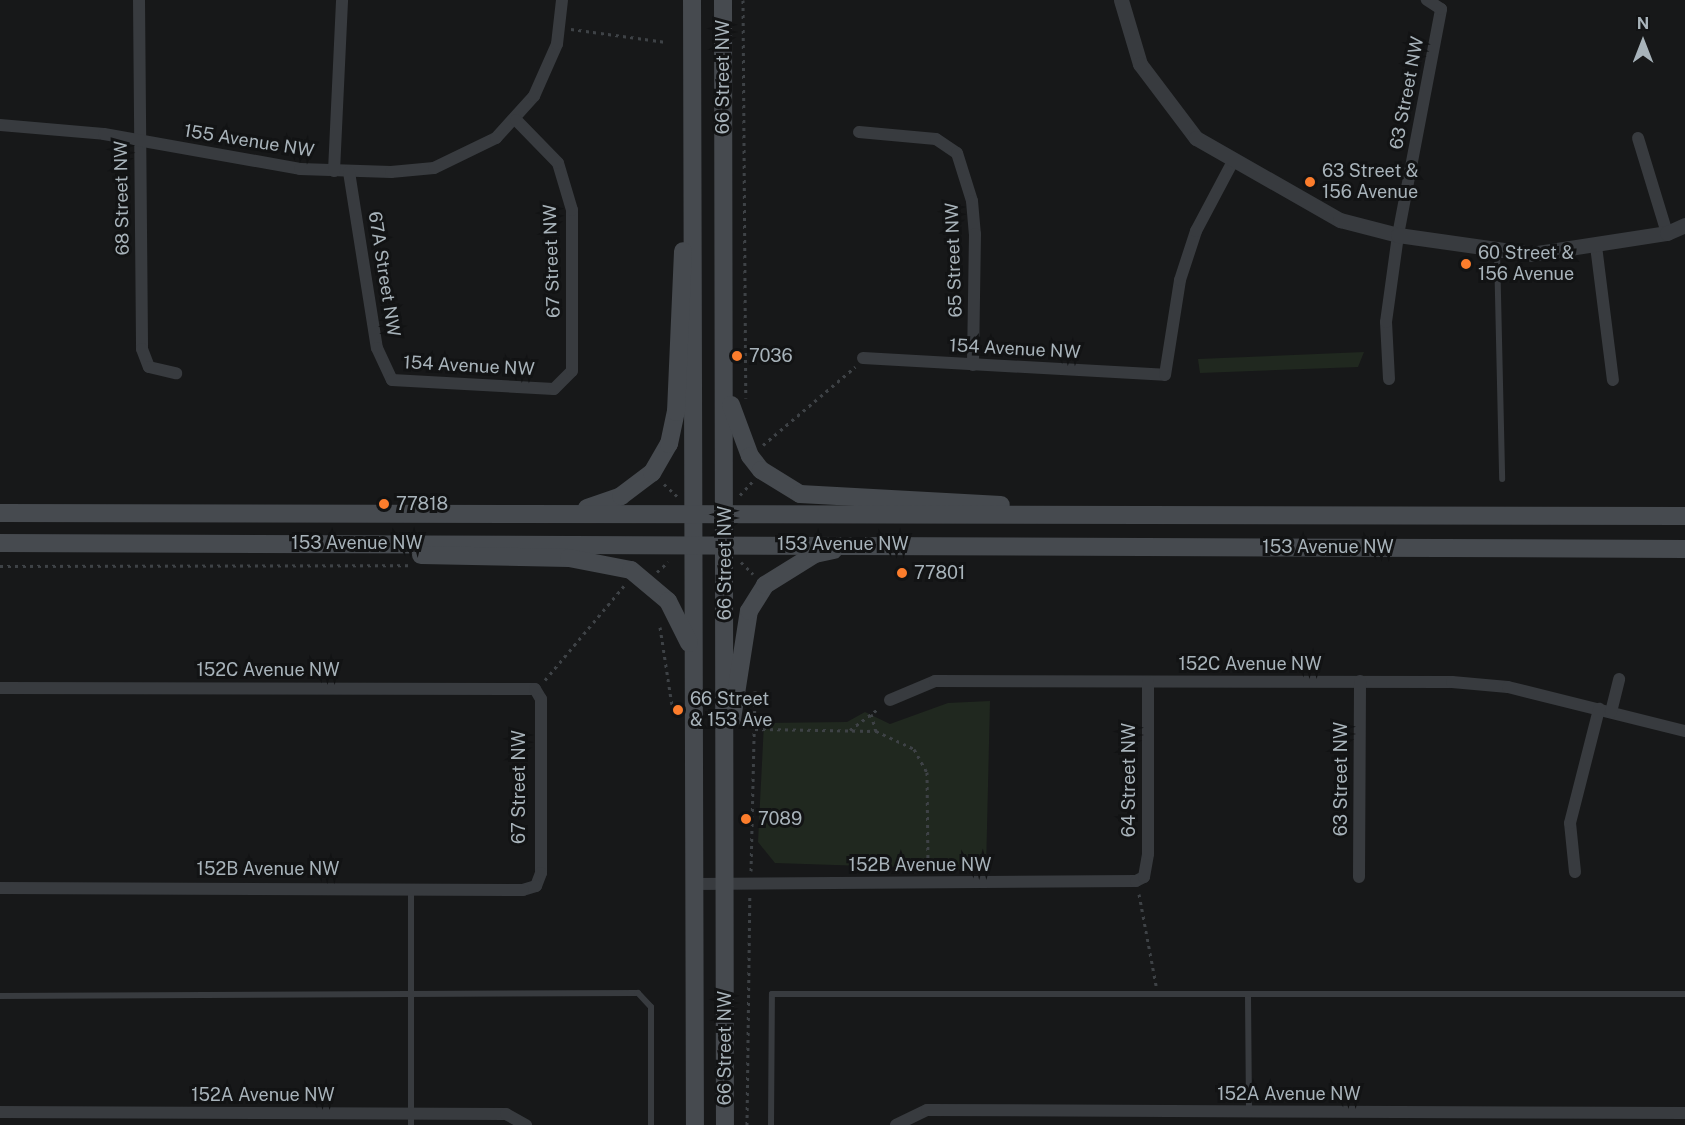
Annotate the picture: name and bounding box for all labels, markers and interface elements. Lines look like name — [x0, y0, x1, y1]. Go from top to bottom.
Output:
north arrow — [1613, 12, 1673, 72]
text: N — [1637, 14, 1649, 33]
street label: 66 Street NW — [712, 20, 734, 134]
street label: 63 Street NW — [1385, 35, 1429, 151]
street label: 155 Avenue NW — [182, 120, 316, 162]
street label: 68 Street NW — [110, 140, 134, 256]
place label: 63 Street & 156 Avenue — [1322, 161, 1419, 204]
marker: 63 Street & 156 Avenue — [1303, 175, 1317, 189]
street label: 65 Street NW — [941, 202, 967, 318]
street label: 67 Street NW — [539, 204, 565, 318]
street label: 67A Street NW — [363, 210, 405, 338]
place label: 60 Street & 156 Avenue — [1478, 243, 1574, 286]
marker: 60 Street & 156 Avenue — [1459, 257, 1473, 271]
street label: 154 Avenue NW — [949, 335, 1081, 363]
place label: 7036 — [749, 345, 793, 367]
marker: 7036 — [730, 349, 744, 363]
street label: 154 Avenue NW — [403, 352, 535, 380]
place label: 77818 — [396, 493, 448, 515]
marker: 77818 — [377, 497, 391, 511]
street label: 66 Street NW — [714, 506, 736, 620]
street label: 153 Avenue NW — [291, 532, 423, 554]
street label: 153 Avenue NW — [777, 533, 909, 555]
street label: 153 Avenue NW — [1262, 536, 1394, 558]
place label: 77801 — [914, 562, 965, 584]
marker: 77801 — [895, 566, 909, 580]
street label: 152C Avenue NW — [1178, 653, 1322, 675]
street label: 152C Avenue NW — [196, 659, 340, 681]
place label: 66 Street & 153 Ave — [690, 689, 772, 732]
marker: 66 Street & 153 Ave — [671, 703, 685, 717]
street label: 63 Street NW — [1330, 722, 1352, 836]
street label: 64 Street NW — [1118, 723, 1140, 837]
street label: 67 Street NW — [508, 730, 530, 844]
place label: 7089 — [758, 808, 802, 830]
marker: 7089 — [739, 812, 753, 826]
street label: 152B Avenue NW — [849, 854, 991, 876]
street label: 152B Avenue NW — [197, 858, 339, 880]
street label: 66 Street NW — [714, 991, 736, 1105]
street label: 152A Avenue NW — [1217, 1083, 1361, 1105]
street label: 152A Avenue NW — [191, 1084, 335, 1106]

